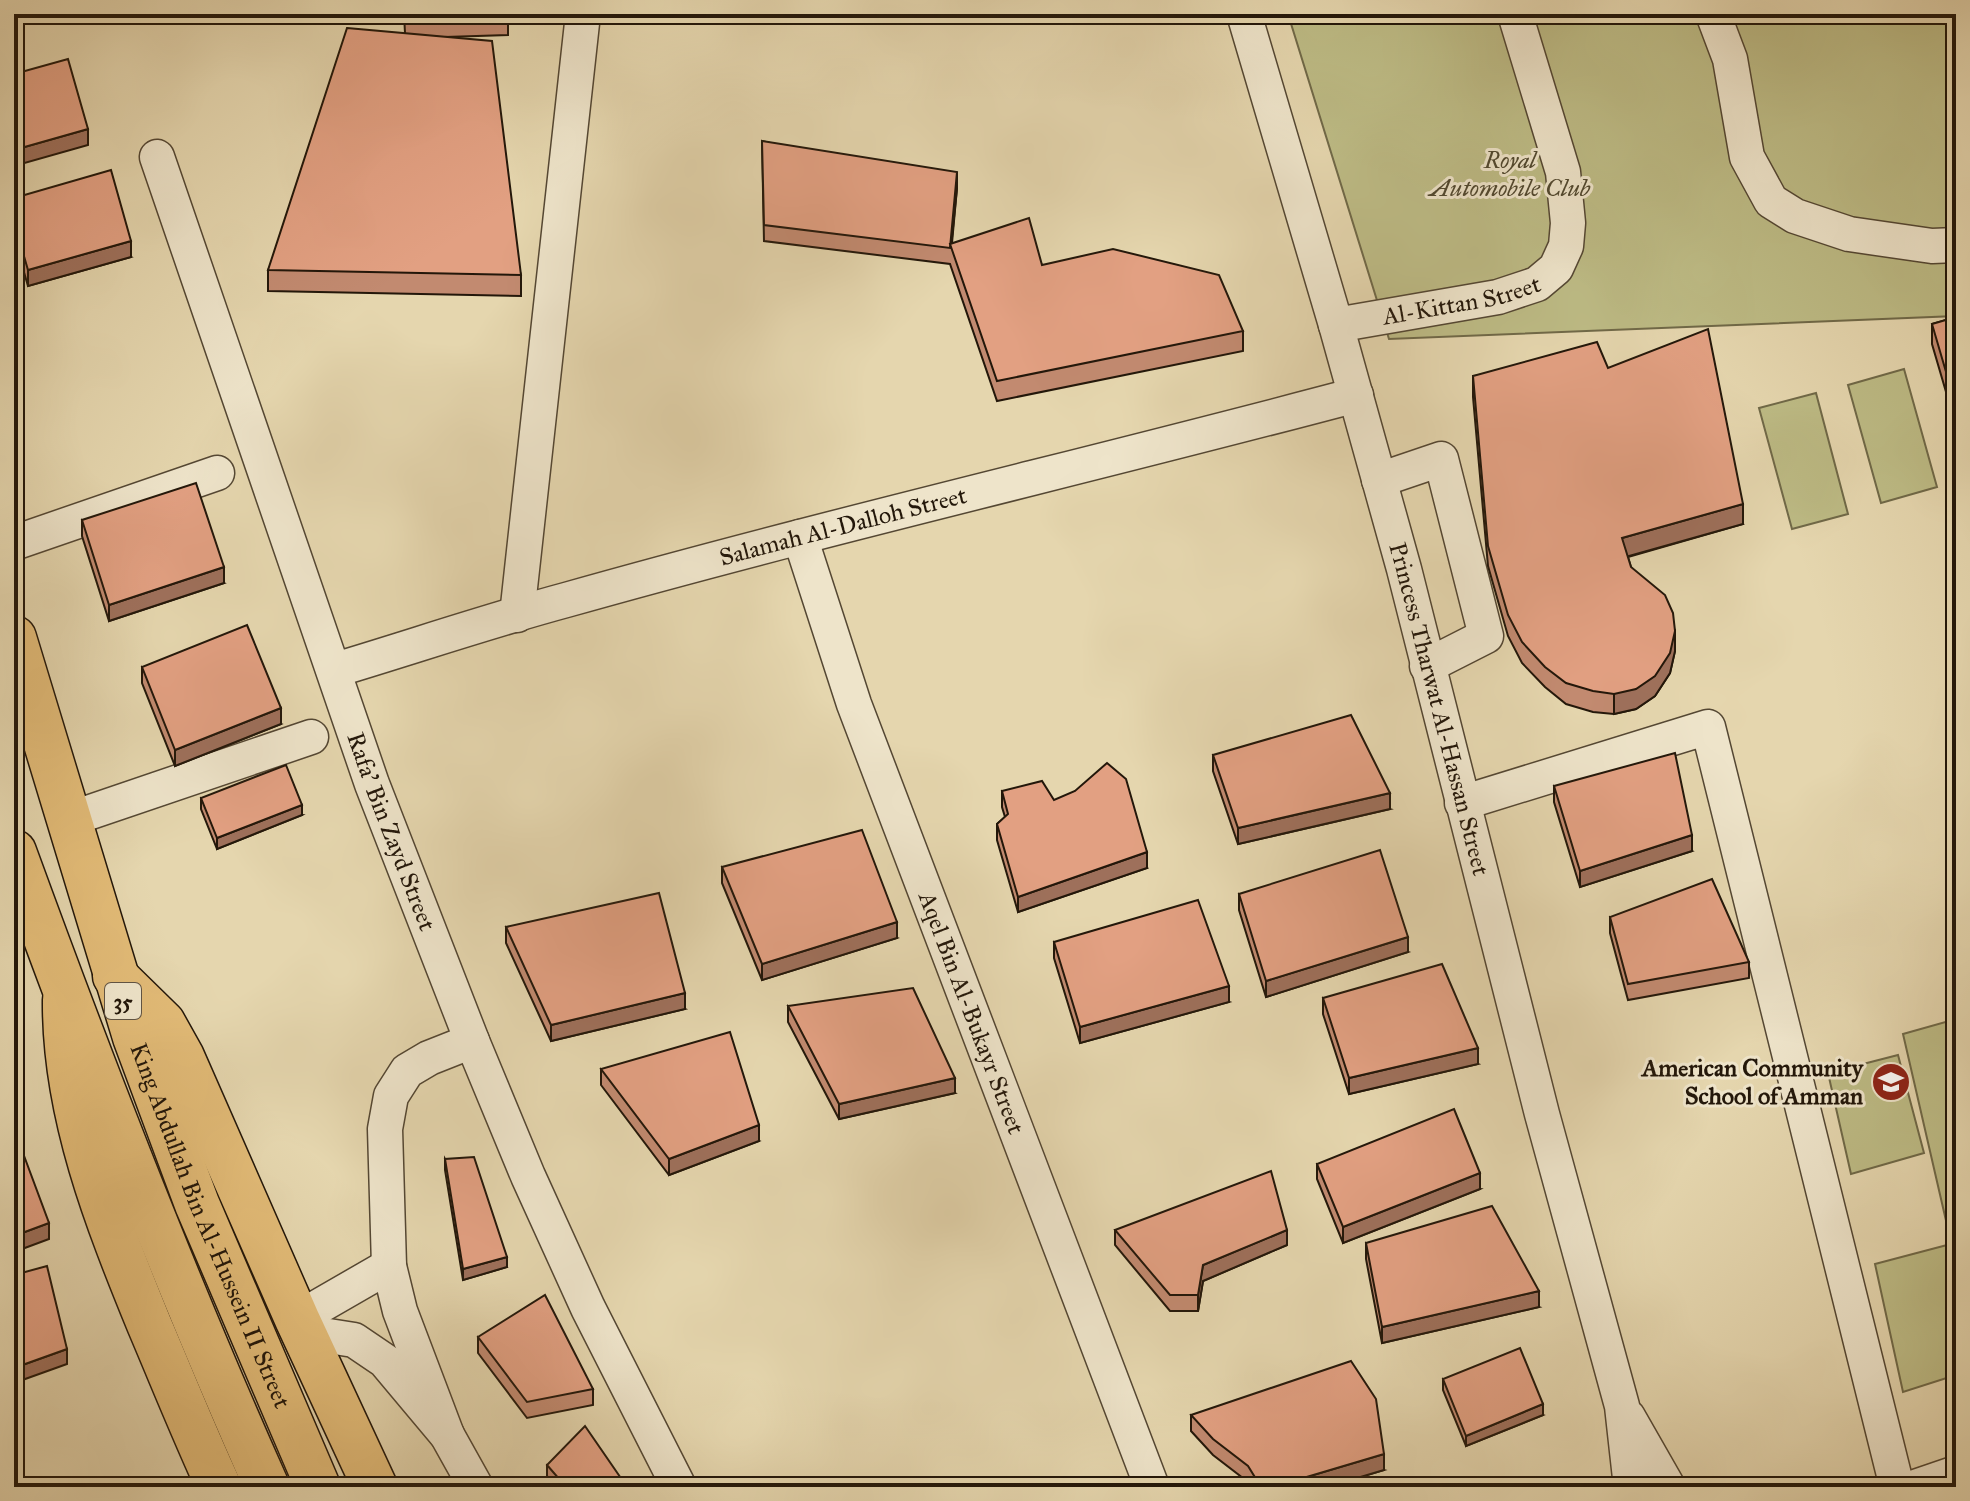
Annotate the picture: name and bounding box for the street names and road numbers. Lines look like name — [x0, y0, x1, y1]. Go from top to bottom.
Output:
street label: Al-Kittan Street — [1379, 269, 1545, 332]
street label: Salamah Al-Dalloh Street — [716, 480, 970, 572]
street label: Princess Tharwat Al-Hassan Street — [1382, 539, 1496, 879]
street label: Rafa' Bin Zayd Street — [340, 728, 443, 935]
street label: Aqel Bin Al-Bukayr Street — [911, 887, 1031, 1139]
road number: 35 — [105, 983, 141, 1019]
street label: King Abdullah Bin Al-Hussein II Street — [123, 1039, 298, 1413]

